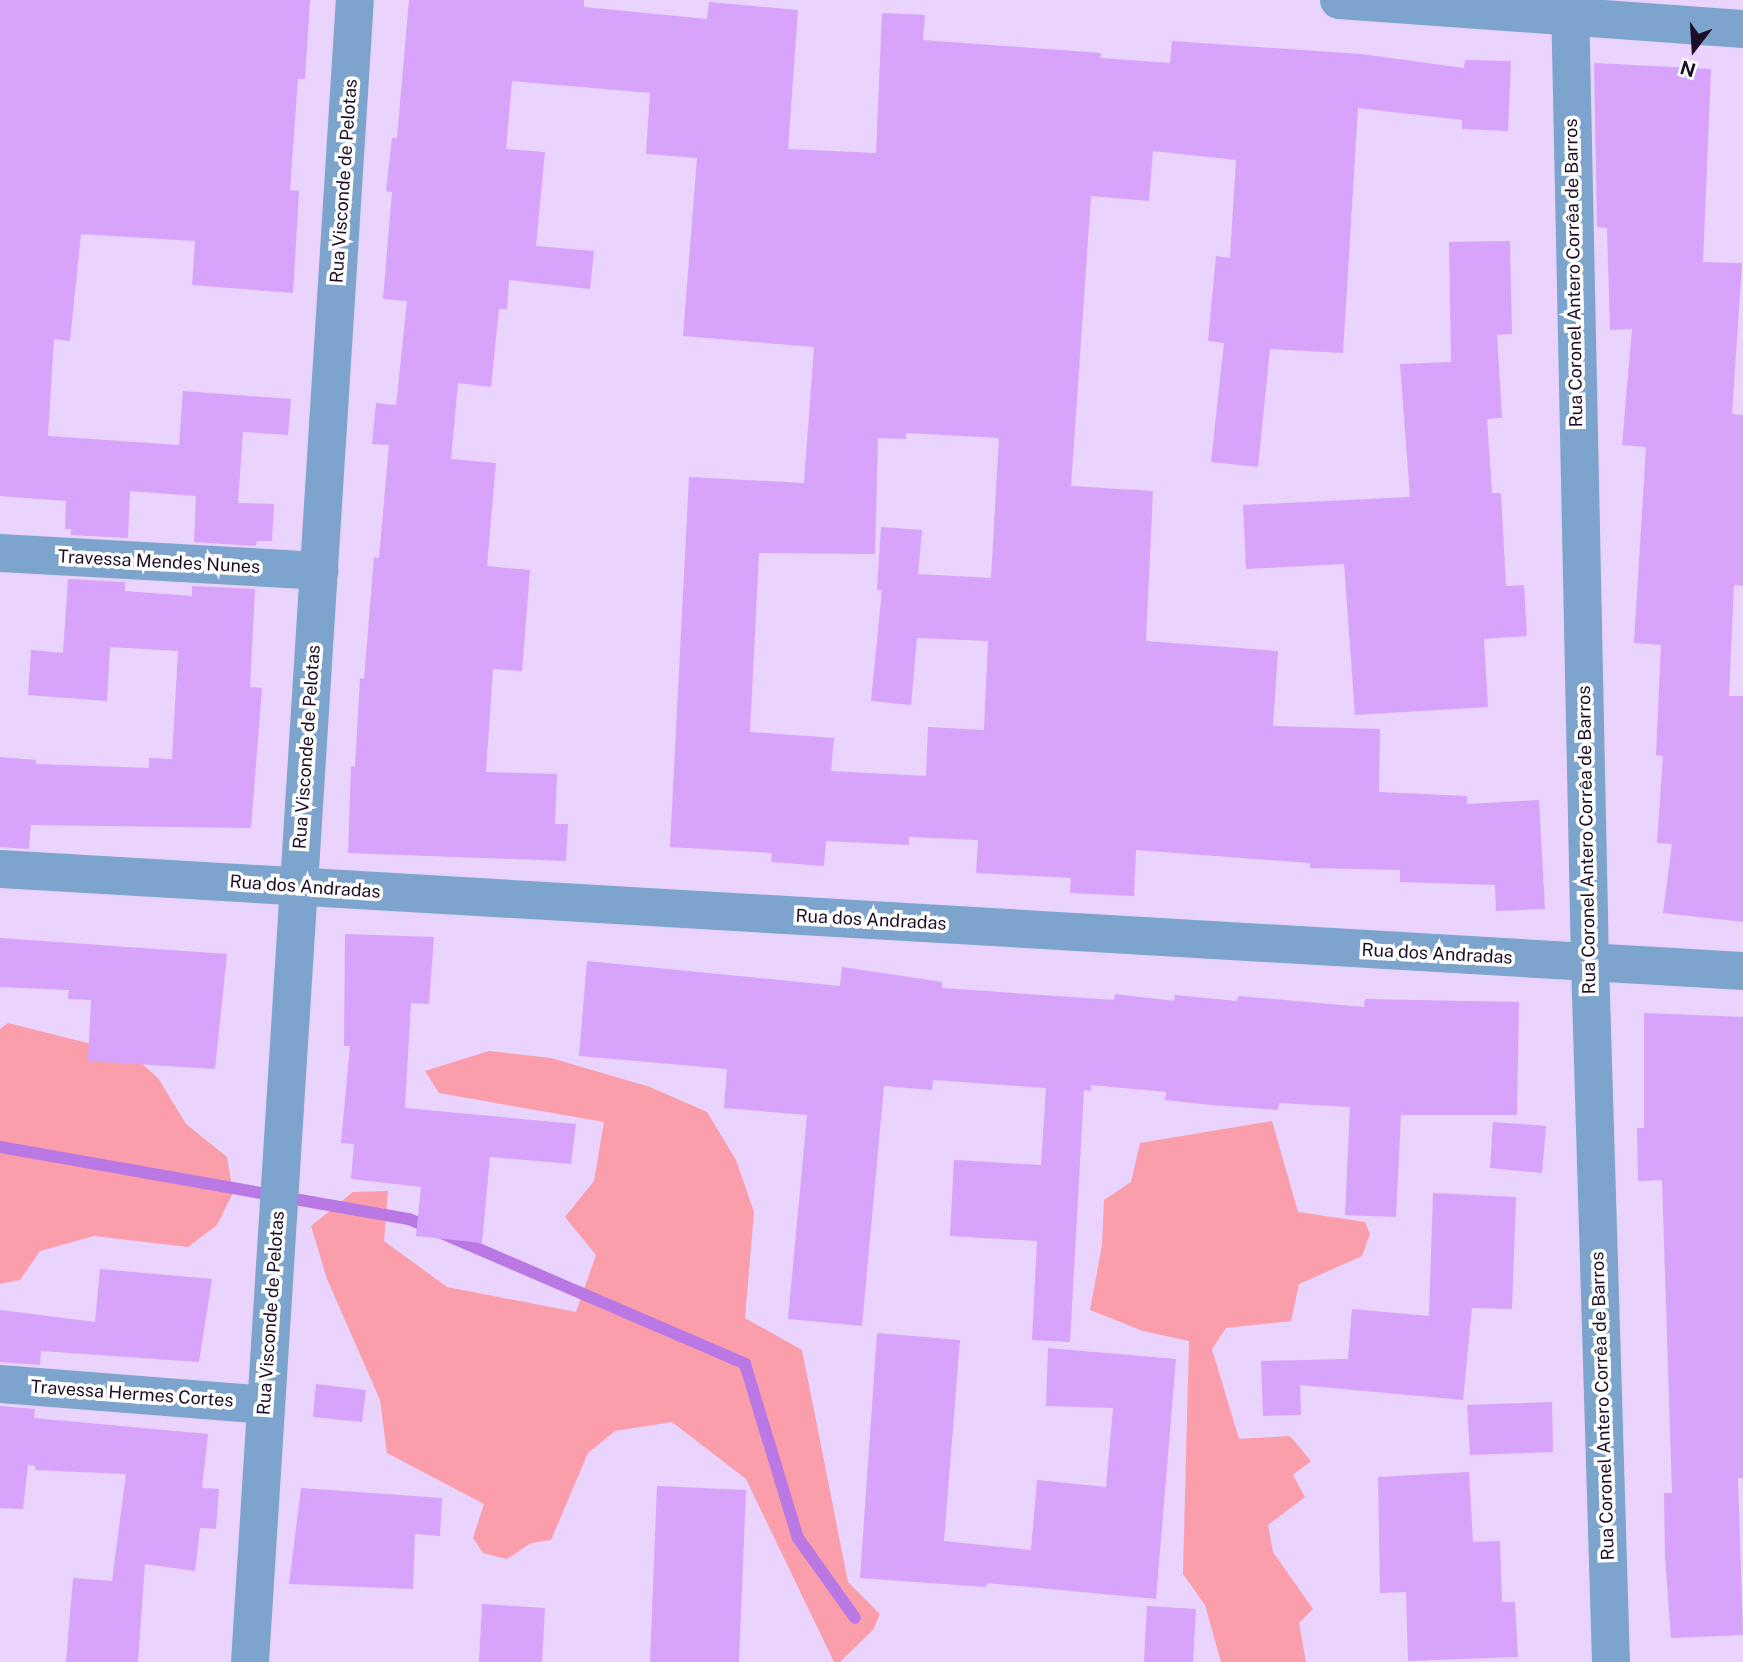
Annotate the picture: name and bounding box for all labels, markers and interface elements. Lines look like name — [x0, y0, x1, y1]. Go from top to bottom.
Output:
north arrow — [1659, 14, 1729, 84]
text: N — [1678, 56, 1698, 82]
street label: Rua Visconde de Pelotas — [326, 78, 362, 284]
street label: Rua Coronel Antero Corrêa de Barros — [1561, 118, 1587, 428]
street label: Travessa Mendes Nunes — [57, 546, 261, 578]
street label: Rua Visconde de Pelotas — [289, 644, 325, 850]
street label: Rua Coronel Antero Corrêa de Barros — [1574, 685, 1600, 995]
street label: Rua dos Andradas — [229, 871, 381, 903]
street label: Rua dos Andradas — [795, 905, 947, 935]
street label: Rua dos Andradas — [1361, 939, 1513, 969]
street label: Rua Visconde de Pelotas — [253, 1210, 289, 1416]
street label: Rua Coronel Antero Corrêa de Barros — [1587, 1251, 1619, 1561]
street label: Travessa Hermes Cortes — [30, 1376, 234, 1412]

